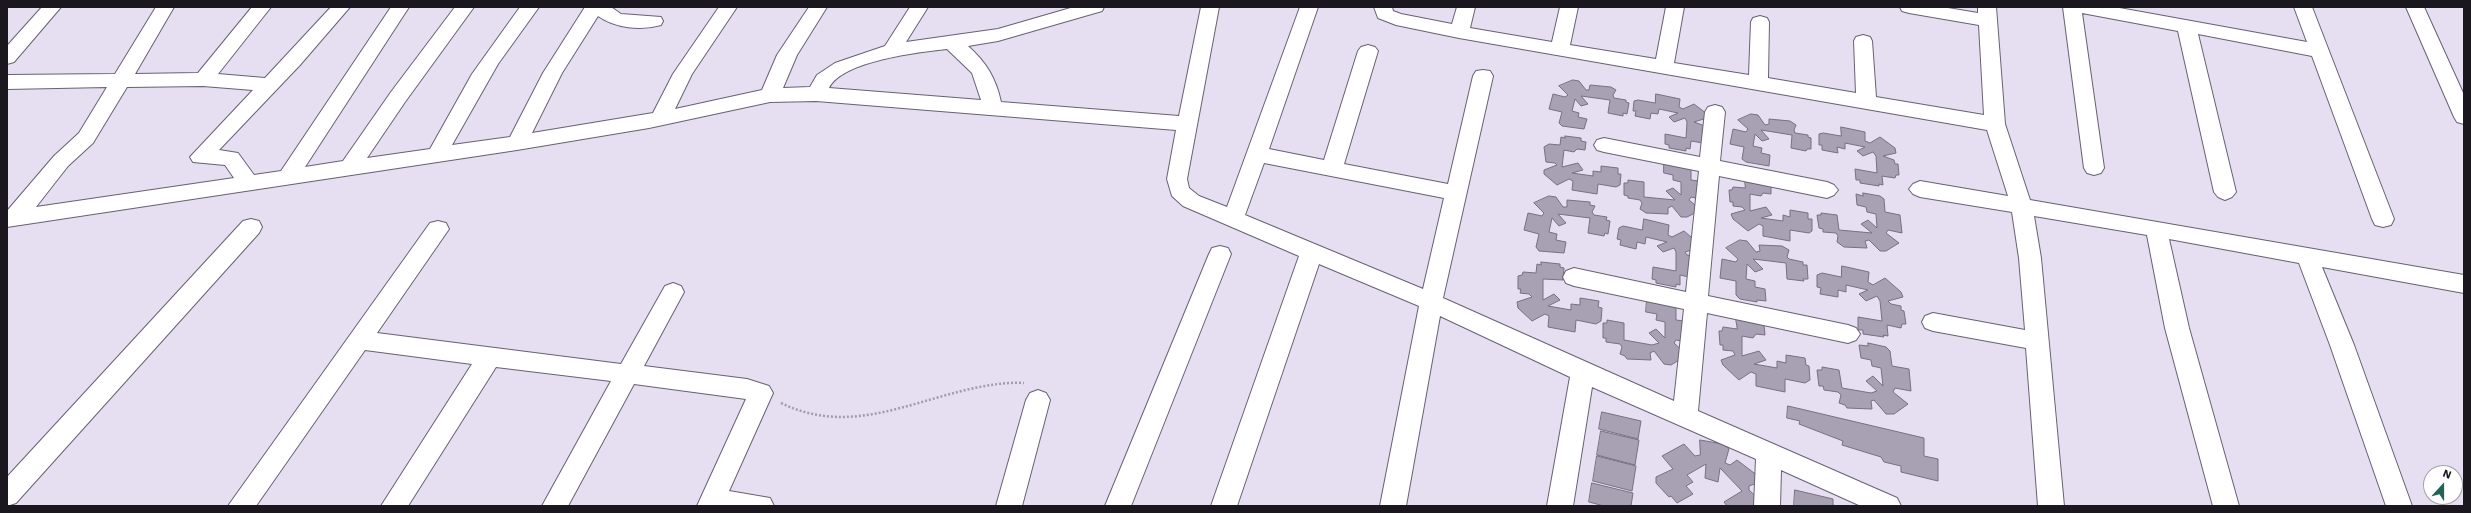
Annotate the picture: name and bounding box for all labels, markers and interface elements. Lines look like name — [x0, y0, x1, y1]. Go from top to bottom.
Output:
north arrow — [2423, 465, 2463, 505]
text: N — [2441, 467, 2453, 482]

